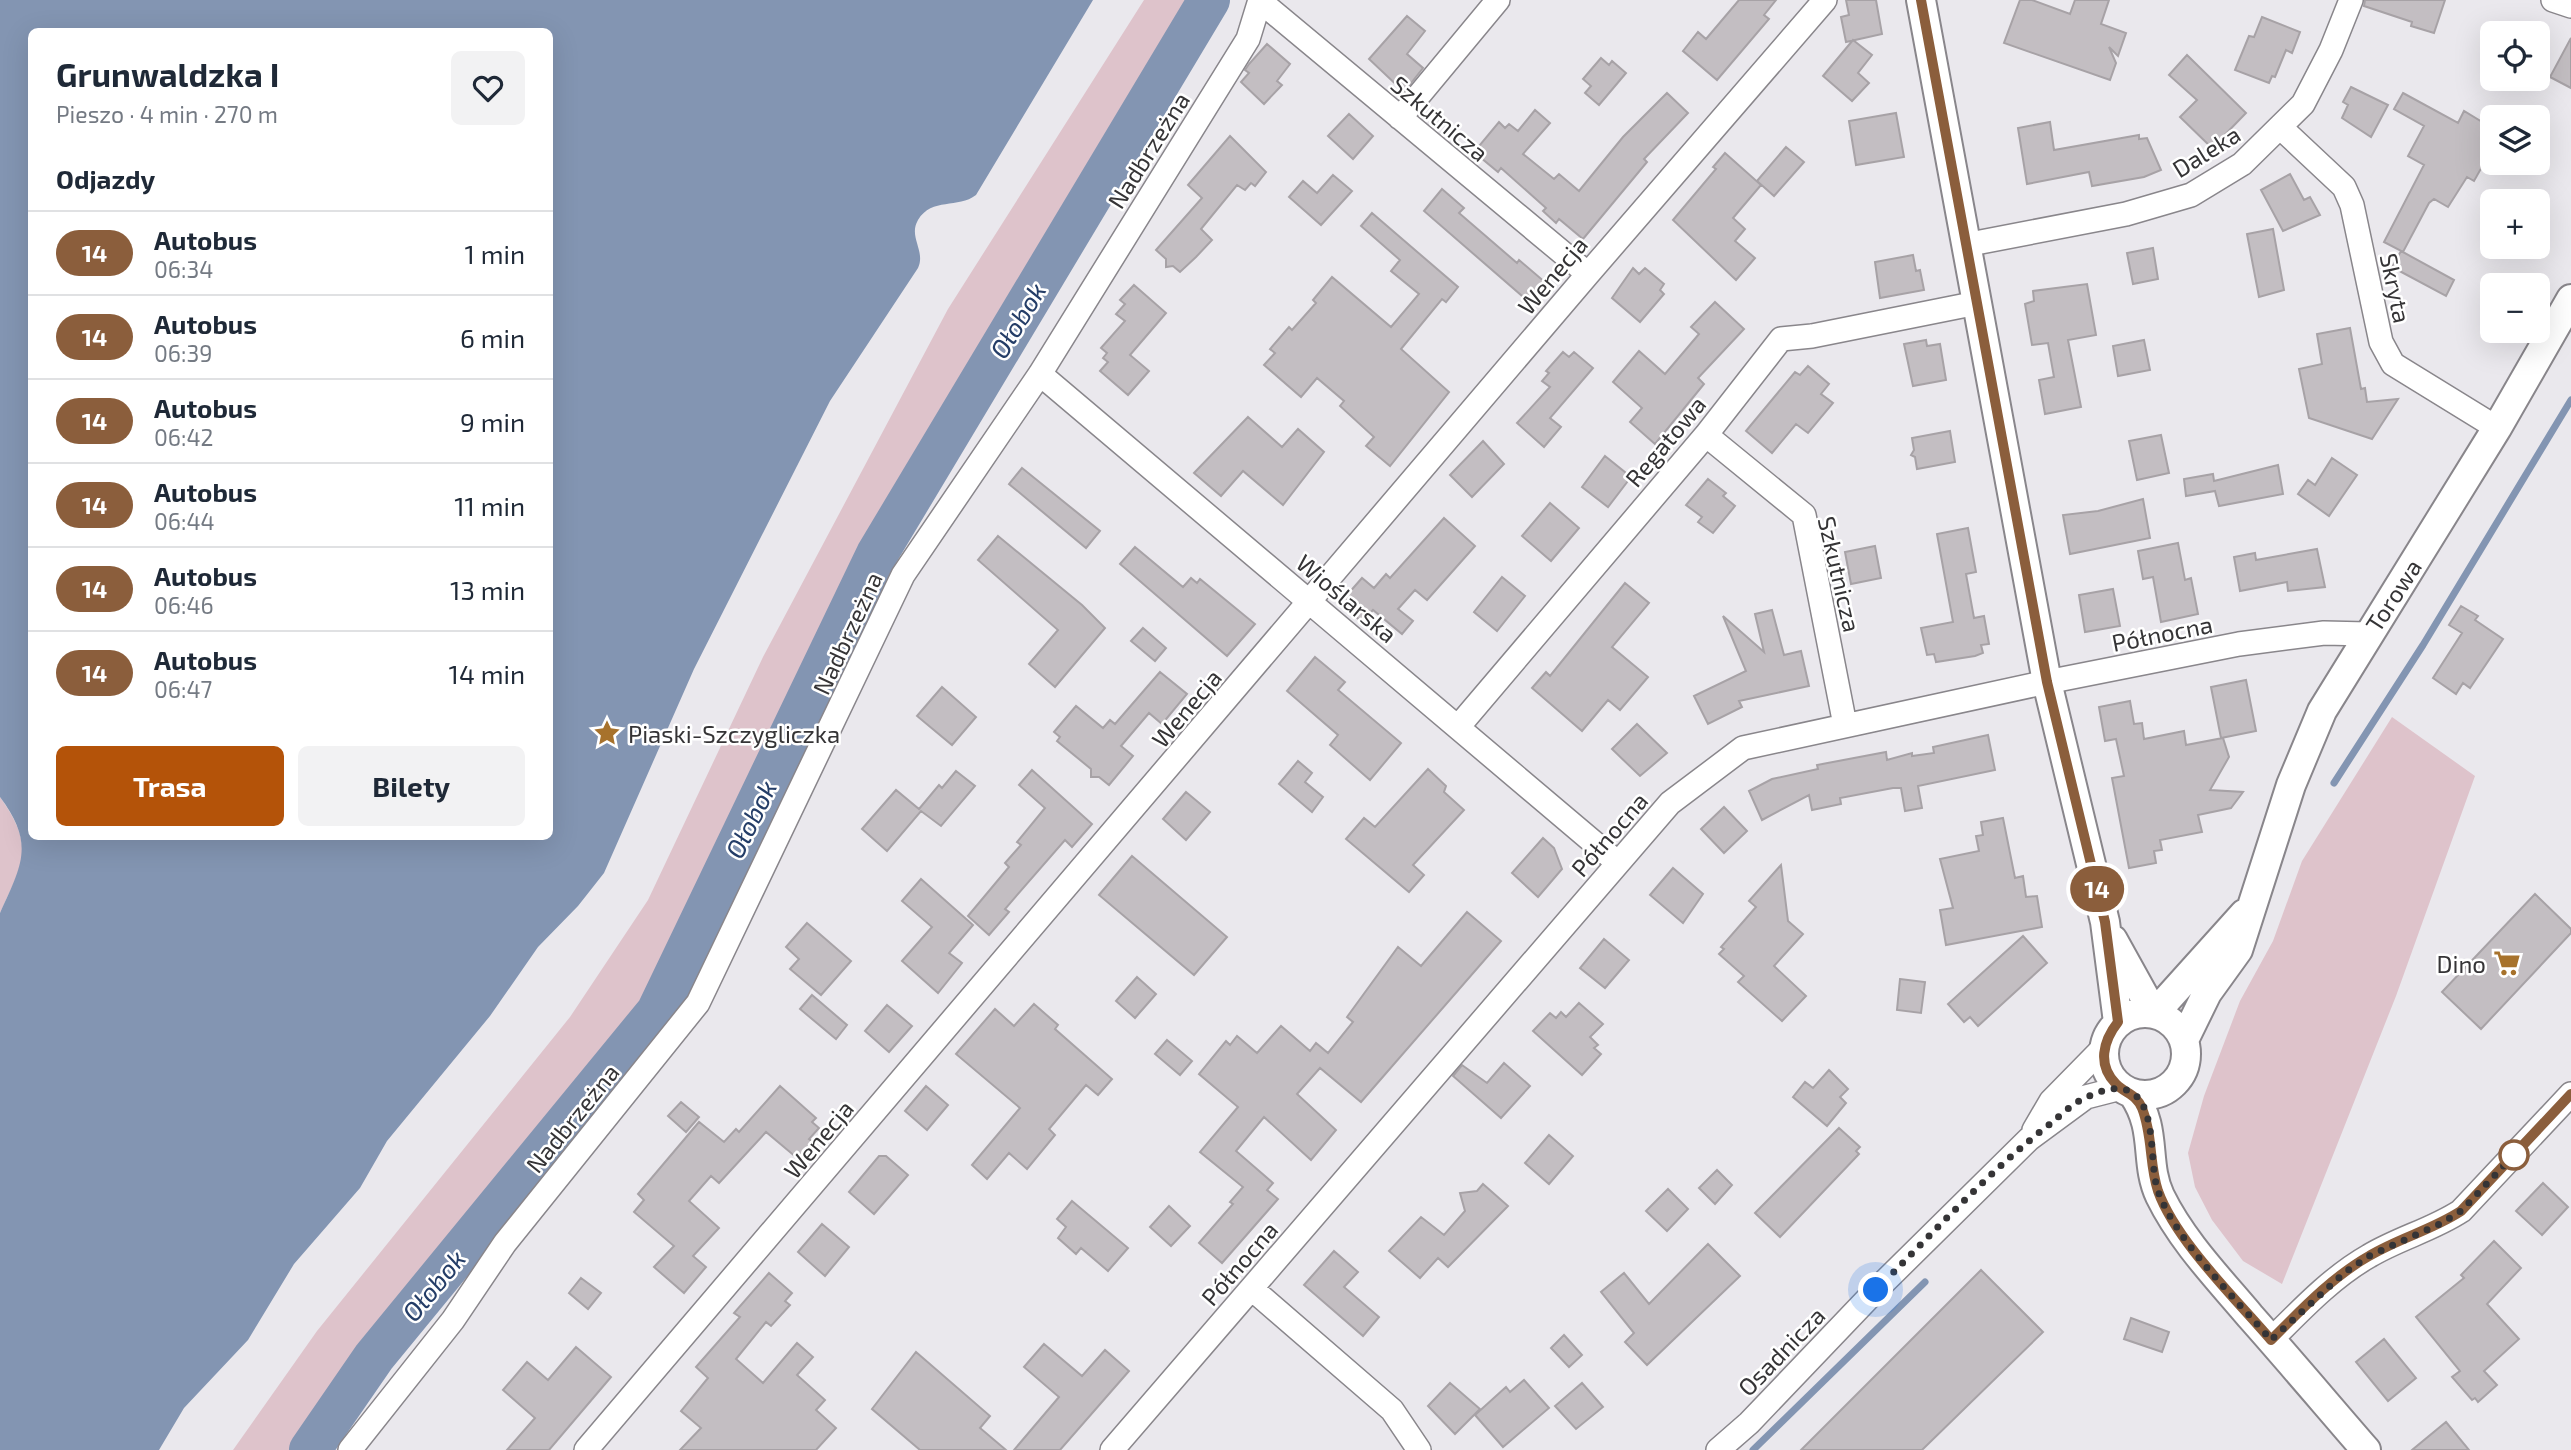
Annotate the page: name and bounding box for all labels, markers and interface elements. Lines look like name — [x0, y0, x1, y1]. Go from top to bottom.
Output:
map controls — [2480, 21, 2550, 343]
button: locate — [2480, 21, 2550, 91]
button: heart — [451, 51, 525, 125]
text: Grunwaldzka I — [56, 54, 279, 94]
street label: Szkutnicza — [1386, 69, 1494, 167]
street label: Nadbrzeżna — [1101, 87, 1195, 213]
text: Pieszo · 4 min · 270 m — [56, 100, 278, 128]
button: layers — [2480, 105, 2550, 175]
street label: Daleka — [2167, 119, 2245, 183]
text: Odjazdy — [56, 163, 155, 194]
button: + — [2480, 189, 2550, 259]
text: Autobus — [154, 224, 257, 255]
street label: Wenecja — [1511, 230, 1593, 320]
text: 14 — [82, 238, 107, 267]
text: 1 min — [465, 238, 525, 269]
street label: Skryta — [2375, 251, 2417, 325]
text: 06:34 — [154, 255, 213, 283]
button: − — [2480, 273, 2550, 343]
water label: Ołobok — [982, 276, 1052, 364]
text: Autobus — [154, 308, 257, 339]
text: 14 — [82, 322, 107, 351]
text: 6 min — [460, 322, 525, 353]
text: 06:39 — [154, 339, 212, 367]
street label: Regatowa — [1619, 390, 1711, 492]
text: Autobus — [154, 392, 257, 423]
text: 14 — [82, 406, 107, 435]
text: 9 min — [460, 406, 525, 437]
text: 06:42 — [154, 423, 214, 451]
text: Autobus — [154, 476, 257, 507]
text: 14 — [82, 490, 107, 519]
text: 11 min — [454, 490, 525, 521]
text: 06:44 — [154, 507, 215, 535]
street label: Szkutnicza — [1813, 513, 1867, 635]
street label: Wioślarska — [1291, 548, 1403, 648]
street label: Torowa — [2359, 553, 2427, 637]
text: Autobus — [154, 560, 257, 591]
street label: Nadbrzeżna — [806, 567, 888, 699]
text: 14 — [82, 574, 107, 603]
text: 13 min — [450, 574, 525, 605]
text: 06:46 — [154, 591, 214, 619]
street label: Północna — [2109, 609, 2215, 657]
text: Autobus — [154, 644, 257, 675]
text: 14 — [82, 658, 107, 687]
text: 14 min — [449, 658, 525, 689]
street label: Wenecja — [1145, 663, 1227, 753]
text: 06:47 — [154, 675, 212, 703]
place icon: Piaski-Szczygliczka — [592, 718, 622, 748]
place label: Piaski-Szczygliczka — [628, 719, 840, 748]
button: Trasa — [56, 746, 284, 826]
button: Bilety — [298, 746, 525, 826]
water label: Ołobok — [718, 775, 782, 863]
street label: Północna — [1565, 786, 1653, 882]
line badge: 14 — [2066, 866, 2128, 912]
text: 14 — [2084, 874, 2110, 903]
supermarket icon: Dino — [2492, 948, 2522, 978]
place label: Dino — [2437, 949, 2486, 978]
street label: Nadbrzeżna — [519, 1058, 625, 1178]
street label: Wenecja — [777, 1094, 859, 1184]
unlabelled marker — [2499, 1140, 2529, 1170]
street label: Północna — [1195, 1215, 1283, 1311]
water label: Ołobok — [395, 1243, 471, 1327]
your location — [1858, 1272, 1893, 1307]
street label: Osadnicza — [1732, 1301, 1830, 1401]

